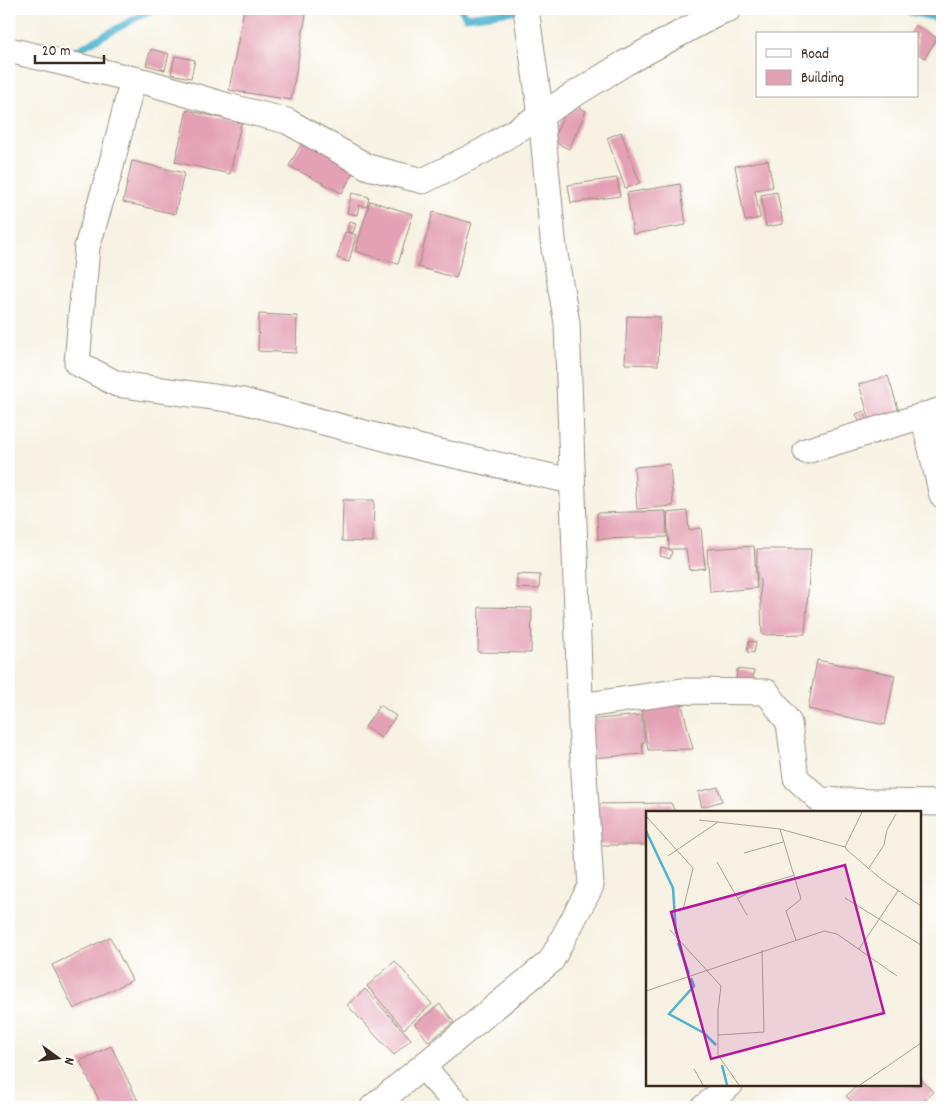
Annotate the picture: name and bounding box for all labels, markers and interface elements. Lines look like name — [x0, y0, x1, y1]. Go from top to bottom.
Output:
scale bar — [35, 32, 104, 64]
legend — [756, 32, 918, 98]
text: 20 m — [42, 41, 70, 63]
text: Road — [801, 44, 829, 66]
text: Building — [801, 68, 844, 90]
inset map — [646, 811, 921, 1086]
north arrow — [32, 1034, 82, 1084]
text: N — [58, 1055, 79, 1067]

